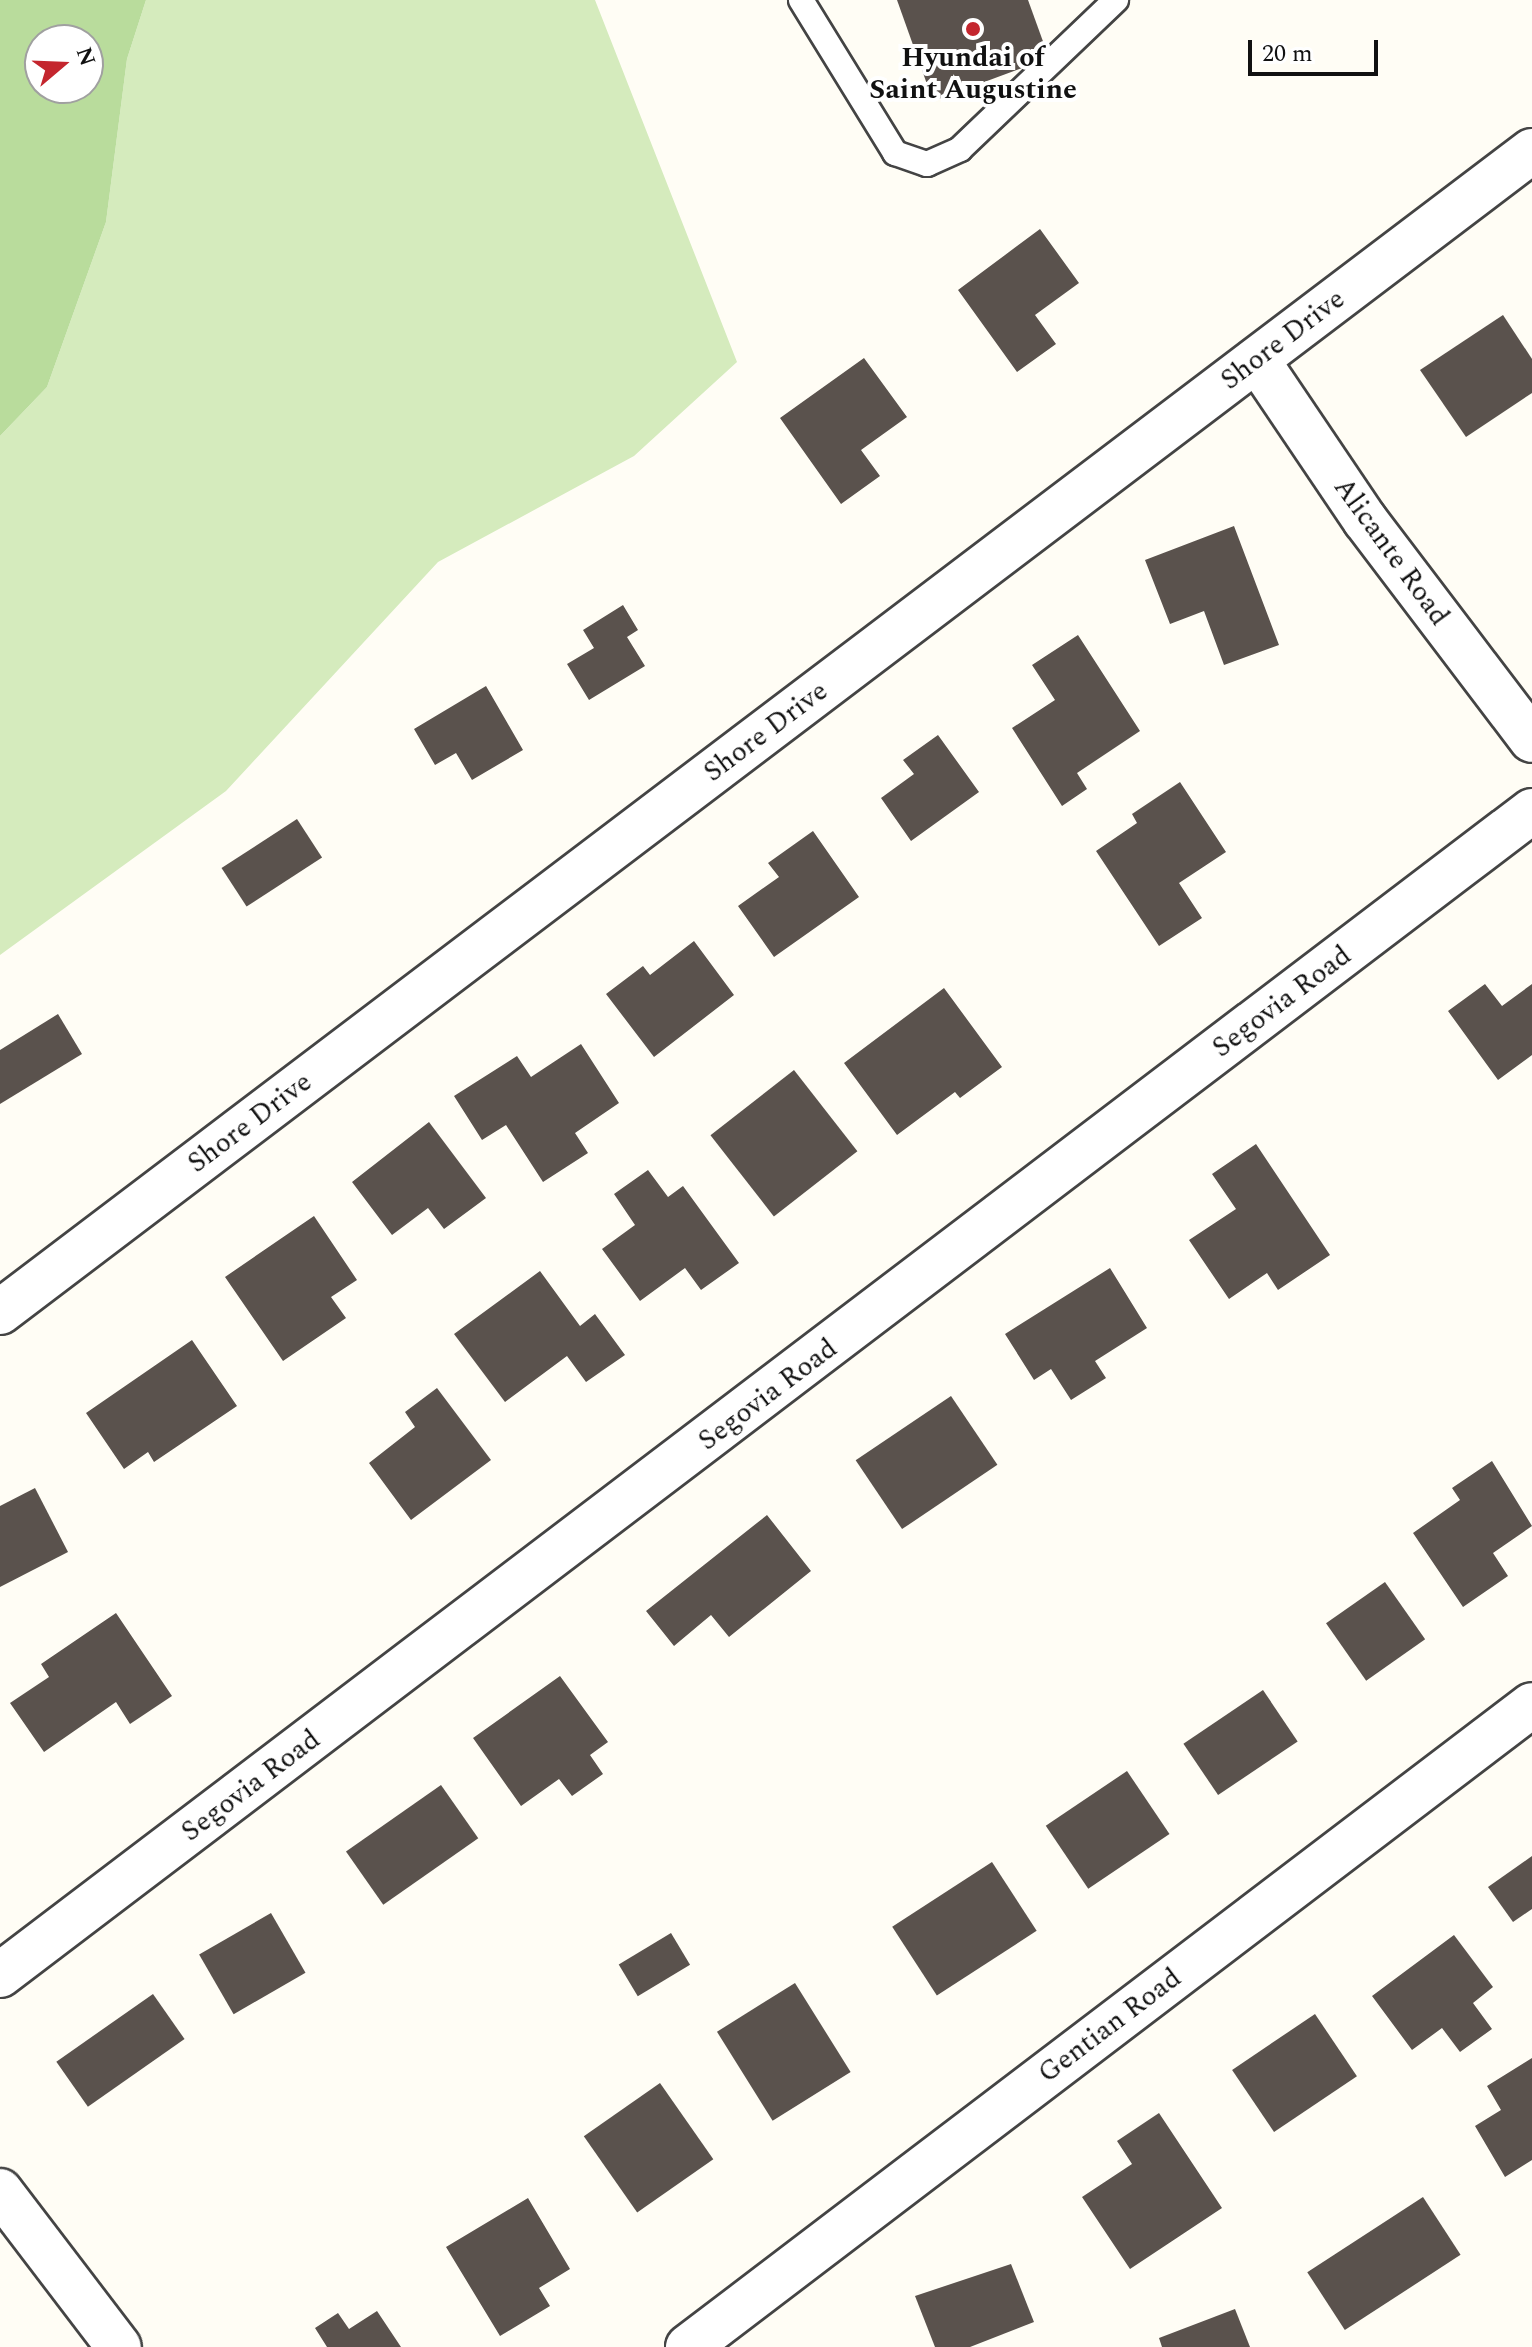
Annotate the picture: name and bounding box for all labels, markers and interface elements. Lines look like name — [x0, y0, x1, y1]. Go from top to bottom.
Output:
marker: Hyundai of Saint Augustine — [964, 20, 982, 38]
north arrow — [24, 24, 104, 104]
scale bar — [1252, 24, 1382, 74]
text: 20 m — [1262, 36, 1313, 72]
place label: Hyundai of Saint Augustine — [869, 41, 1077, 107]
text: N — [67, 43, 104, 71]
street label: Shore Drive — [1214, 282, 1352, 398]
street label: Alicante Road — [1326, 471, 1456, 633]
street label: Shore Drive — [697, 674, 835, 790]
street label: Segovia Road — [1206, 939, 1358, 1065]
street label: Shore Drive — [181, 1065, 319, 1181]
street label: Segovia Road — [692, 1332, 844, 1458]
street label: Segovia Road — [175, 1723, 327, 1849]
street label: Gentian Road — [1032, 1961, 1188, 2091]

